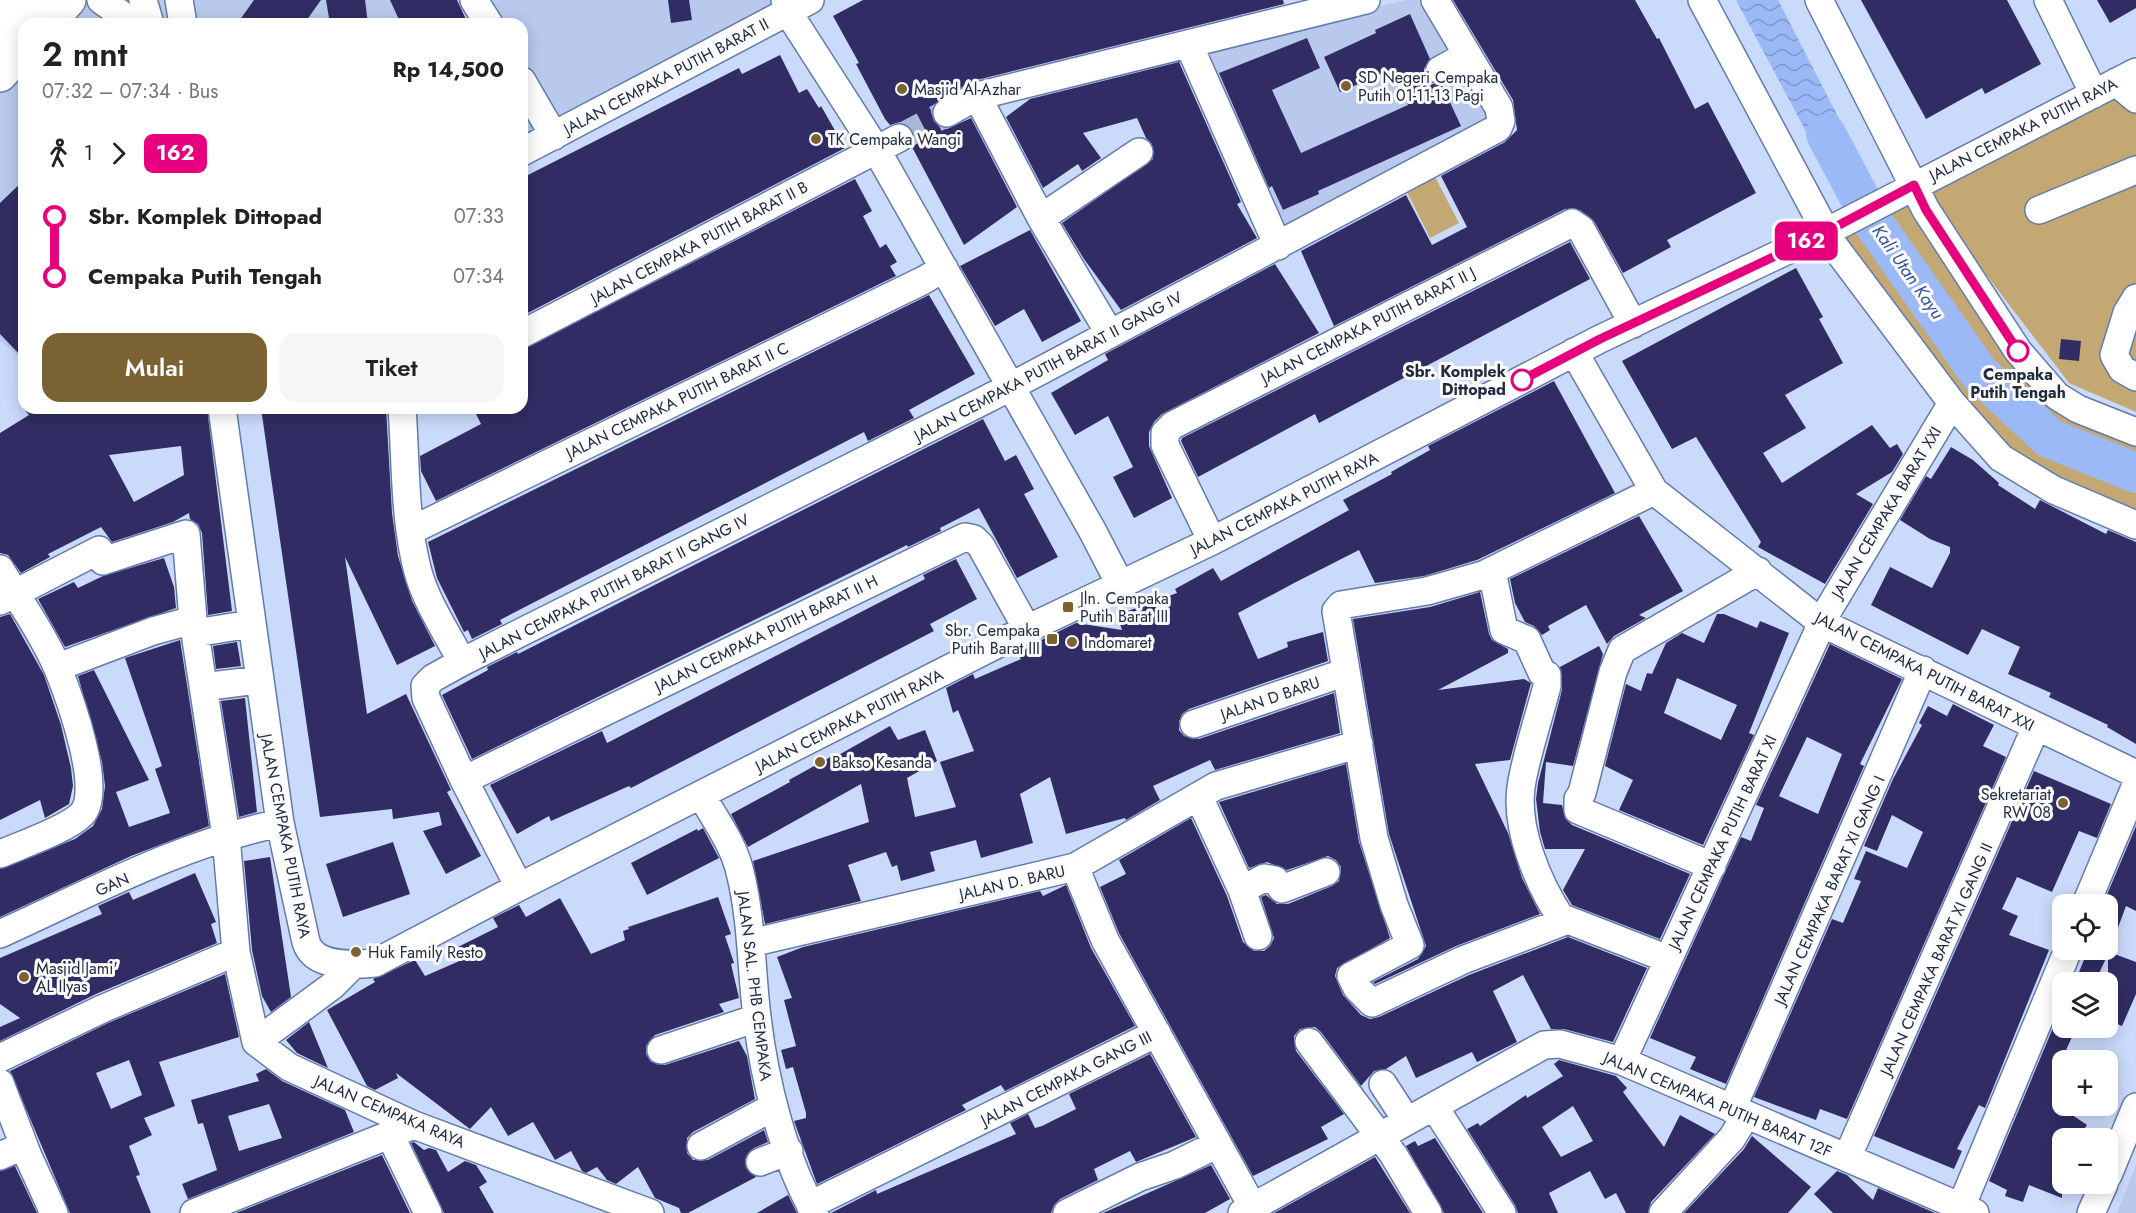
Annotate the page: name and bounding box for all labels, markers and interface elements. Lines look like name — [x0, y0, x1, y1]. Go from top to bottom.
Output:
street label: JALAN CEMPAKA PUTIH BARAT II — [558, 12, 773, 141]
text: 2 mnt — [42, 31, 127, 78]
text: Rp 14,500 — [393, 53, 504, 85]
place label: SD Negeri Cempaka Putih 01-11-13 Pagi — [1358, 66, 1498, 107]
street label: JALAN CEMPAKA PUTIH RAYA — [1924, 72, 2121, 188]
text: 07:32 – 07:34 · Bus — [42, 77, 218, 106]
place label: Masjid Al-Azhar — [914, 78, 1022, 101]
marker: SD Negeri Cempaka Putih 01-11-13 Pagi — [1339, 79, 1353, 93]
marker: Masjid Al-Azhar — [895, 82, 909, 96]
place label: TK Cempaka Wangi — [828, 128, 961, 151]
marker: TK Cempaka Wangi — [809, 132, 823, 146]
icon: walk — [42, 137, 75, 170]
icon: forward — [102, 137, 135, 170]
text: 162 — [156, 138, 195, 168]
text: 1 — [84, 139, 93, 168]
street label: JALAN CEMPAKA PUTIH BARAT II B — [585, 175, 812, 311]
text: Sbr. Komplek Dittopad — [88, 200, 322, 232]
text: 07:33 — [454, 202, 504, 231]
water label: Kali Utan Kayu — [1866, 219, 1950, 325]
line badge: 162 — [1772, 222, 1840, 260]
text: 162 — [1787, 226, 1825, 256]
text: Cempaka Putih Tengah — [88, 260, 322, 292]
street label: JALAN CEMPAKA PUTIH BARAT II J — [1255, 261, 1479, 391]
text: 07:34 — [453, 262, 504, 291]
street label: JALAN CEMPAKA PUTIH BARAT II GANG IV — [908, 286, 1187, 448]
button: Mulai — [42, 333, 267, 402]
button: Tiket — [279, 333, 504, 402]
street label: JALAN CEMPAKA PUTIH BARAT II C — [560, 336, 792, 465]
marker: Cempaka Putih Tengah — [2007, 340, 2029, 362]
place label: Sbr. Komplek Dittopad — [1405, 360, 1507, 401]
place label: Cempaka Putih Tengah — [1970, 363, 2066, 404]
marker: Sbr. Komplek Dittopad — [1511, 369, 1533, 391]
street label: JALAN CEMPAKA BARAT XXI — [1825, 422, 1947, 604]
street label: JALAN CEMPAKA PUTIH RAYA — [1185, 446, 1382, 562]
street label: JALAN CEMPAKA PUTIH BARAT II GANG IV — [473, 508, 754, 666]
street label: JALAN CEMPAKA PUTIH BARAT II H — [649, 569, 882, 698]
place label: Jln. Cempaka Putih Barat III — [1078, 587, 1169, 628]
marker: Jln. Cempaka Putih Barat III — [1061, 600, 1075, 614]
street label: JALAN CEMPAKA PUTIH BARAT XXI — [1809, 605, 2038, 737]
place label: Sbr. Cempaka Putih Barat III — [945, 619, 1040, 660]
place label: Indomaret — [1084, 631, 1152, 654]
marker: Sbr. Cempaka Putih Barat III — [1045, 632, 1059, 646]
marker: Indomaret — [1065, 635, 1079, 649]
street label: JALAN CEMPAKA PUTIH RAYA — [750, 663, 947, 779]
street label: JALAN D BARU — [1215, 671, 1323, 727]
street label: JALAN CEMPAKA PUTIH RAYA — [254, 730, 317, 941]
street label: JALAN CEMPAKA PUTIH BARAT XI — [1662, 731, 1782, 955]
place label: Bakso Kesanda — [832, 751, 932, 774]
marker: Bakso Kesanda — [813, 755, 827, 769]
street label: JALAN CEMPAKA BARAT XI GANG I — [1768, 772, 1891, 1010]
place label: Sekretariat RW 08 — [1981, 783, 2051, 824]
marker: Sekretariat RW 08 — [2056, 796, 2070, 810]
street label: JALAN CEMPAKA BARAT XI GANG II — [1874, 839, 1998, 1081]
street label: JALAN D. BARU — [955, 859, 1067, 906]
street label: GAN — [92, 867, 133, 902]
street label: JALAN SAL. PHB CEMPAKA — [731, 888, 778, 1083]
map controls — [2052, 894, 2118, 1194]
button: locate — [2052, 894, 2118, 960]
place label: Huk Family Resto — [368, 941, 484, 964]
marker: Huk Family Resto — [349, 945, 363, 959]
place label: Masjid Jami' AL Ilyas — [36, 957, 118, 998]
marker: Masjid Jami' AL Ilyas — [17, 970, 31, 984]
button: layers — [2052, 972, 2118, 1038]
street label: JALAN CEMPAKA GANG III — [975, 1025, 1156, 1133]
street label: JALAN CEMPAKA PUTIH BARAT 12F — [1598, 1045, 1835, 1163]
button: + — [2052, 1050, 2118, 1116]
street label: JALAN CEMPAKA RAYA — [309, 1069, 469, 1154]
button: − — [2052, 1128, 2118, 1194]

